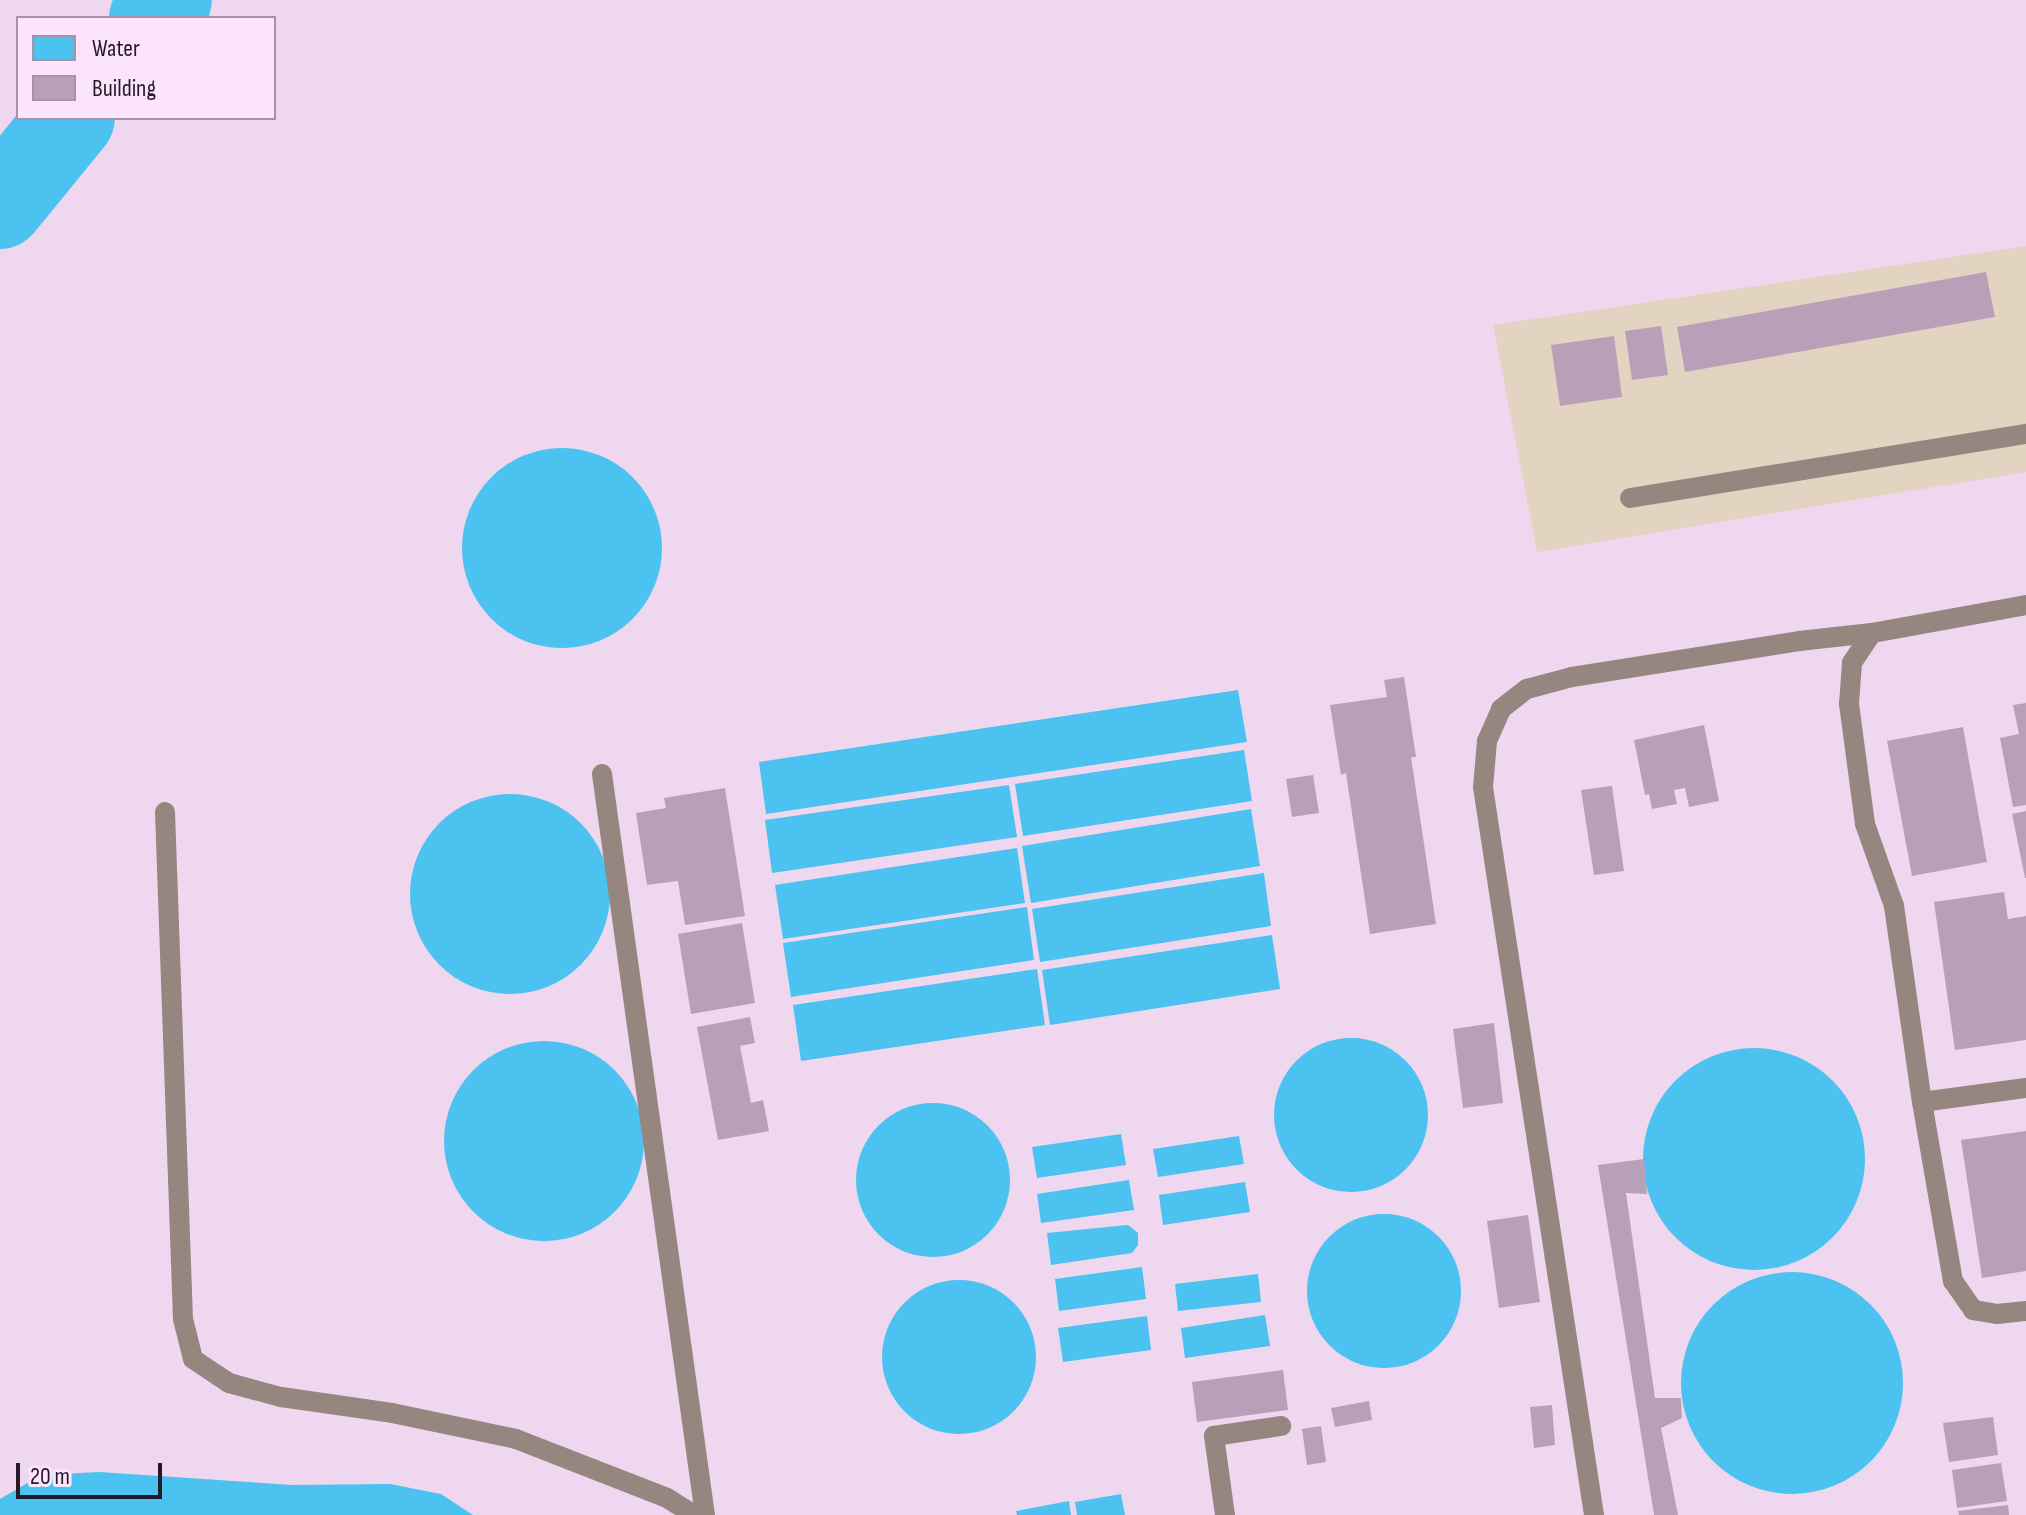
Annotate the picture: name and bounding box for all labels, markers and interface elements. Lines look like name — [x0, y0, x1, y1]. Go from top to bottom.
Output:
legend — [16, 16, 276, 120]
text: Water — [92, 34, 140, 63]
text: Building — [92, 74, 156, 103]
scale bar — [20, 1447, 166, 1497]
text: 20 m — [30, 1462, 70, 1491]

